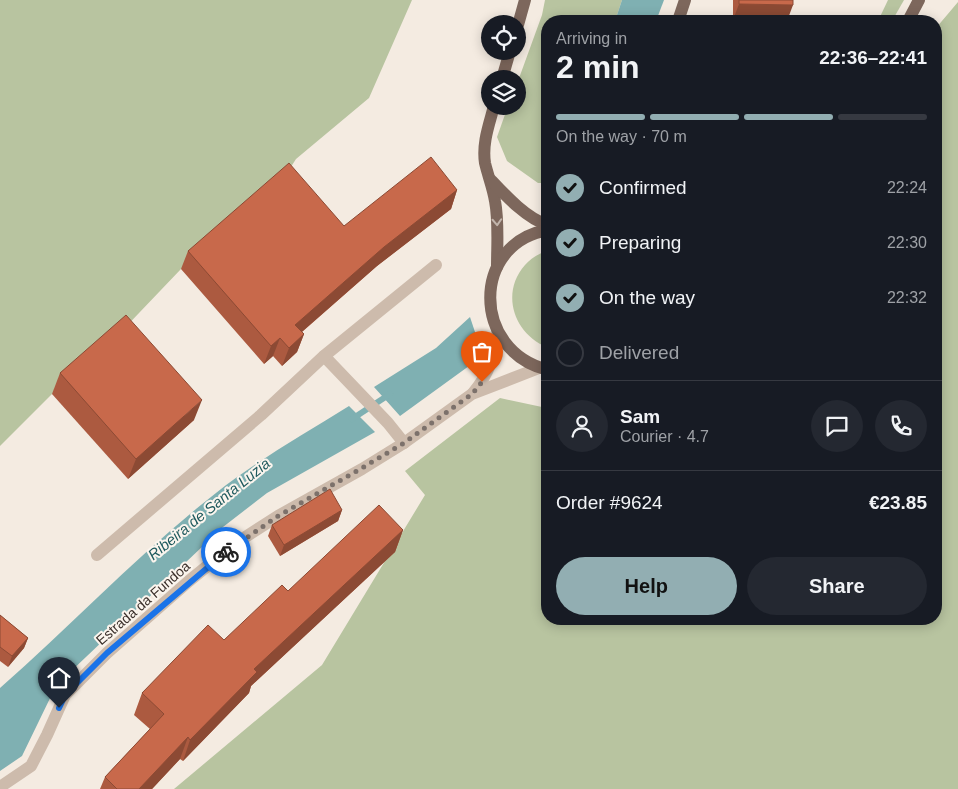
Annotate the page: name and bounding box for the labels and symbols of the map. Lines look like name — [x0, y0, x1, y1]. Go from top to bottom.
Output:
one-way arrow — [491, 218, 502, 226]
pin — [461, 331, 503, 382]
water label: Ribeira de Santa Luzia — [144, 454, 273, 563]
courier — [201, 527, 251, 577]
street label: Estrada da Fundoa — [93, 558, 193, 648]
pin — [38, 657, 80, 708]

